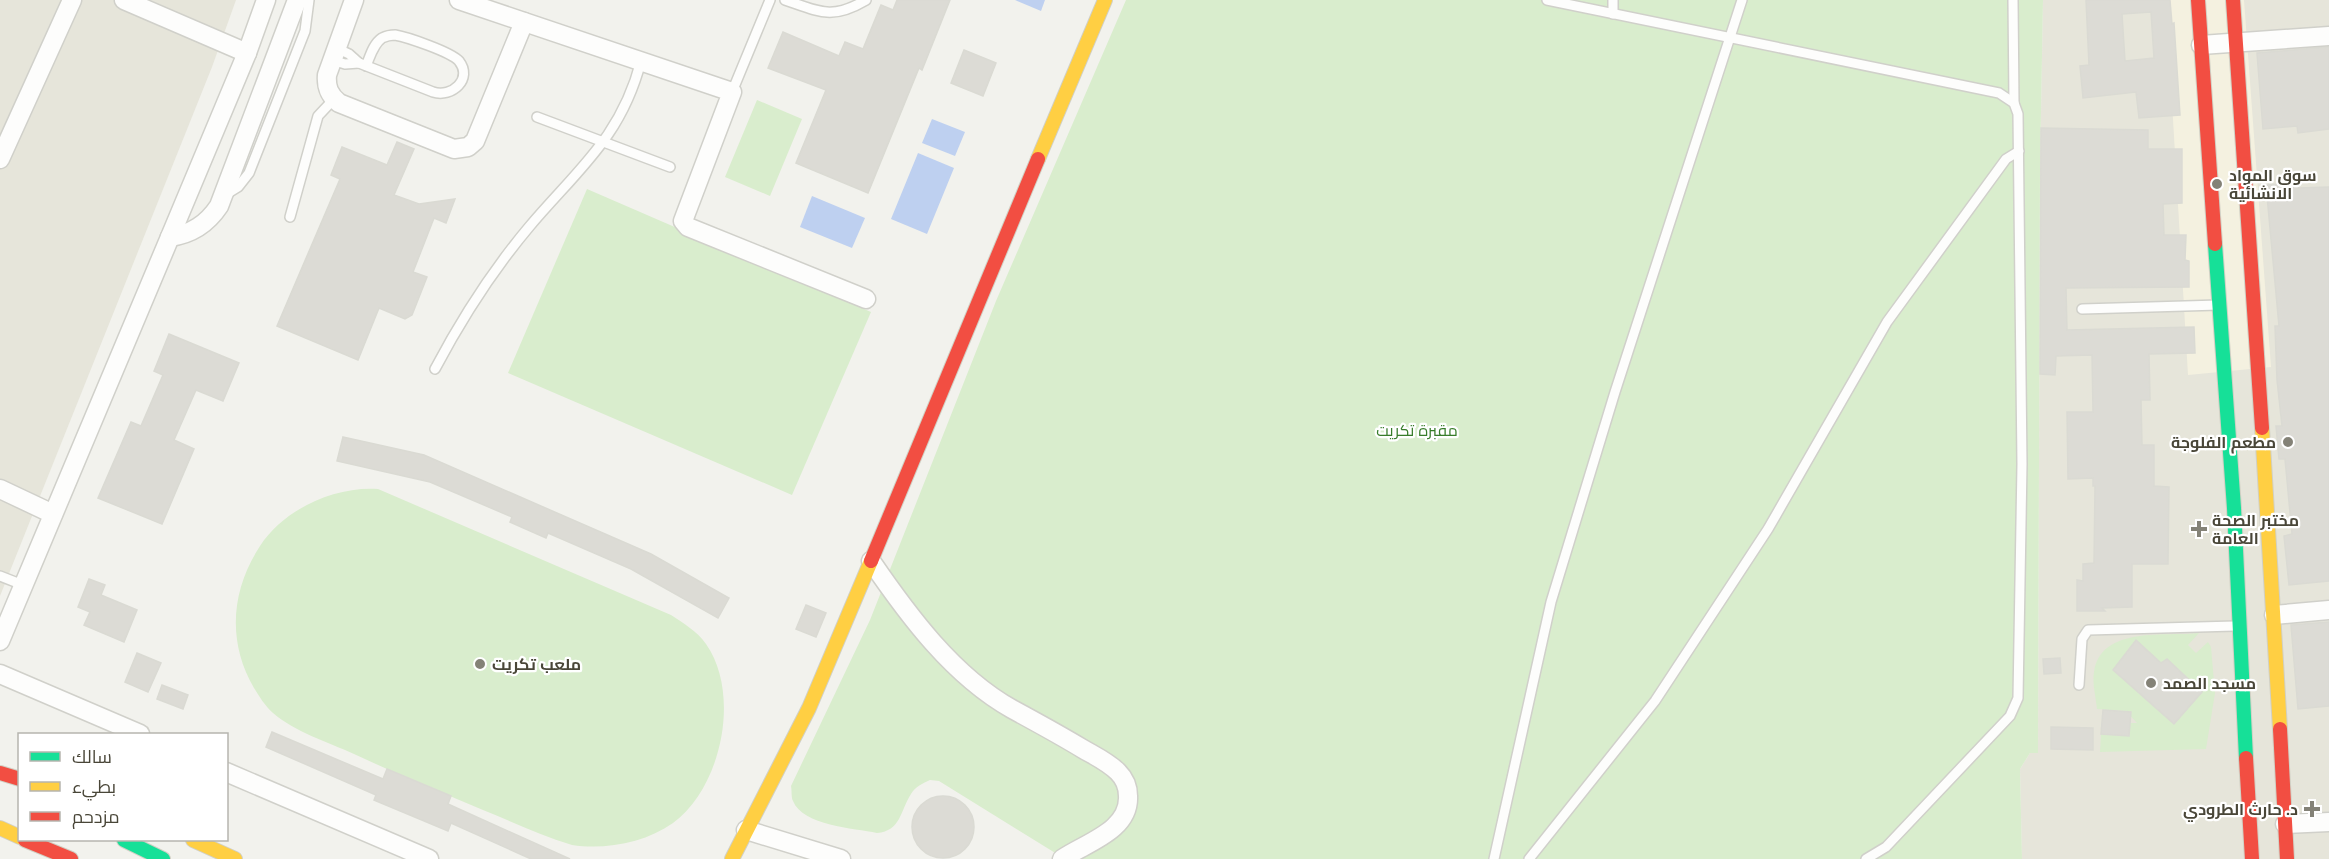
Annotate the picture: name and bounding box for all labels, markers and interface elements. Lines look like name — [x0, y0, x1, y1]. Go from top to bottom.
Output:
place label: سوق المواد الانشائية — [2229, 165, 2317, 203]
marker: سوق المواد الانشائية — [2210, 177, 2224, 191]
park label: مقبرة تكريت — [1376, 420, 1458, 440]
place label: مطعم الفلوجة — [2171, 432, 2276, 454]
marker: مطعم الفلوجة — [2281, 435, 2295, 449]
place label: مختبر الصحة العامة — [2212, 510, 2299, 548]
marker: مختبر الصحة العامة — [2190, 520, 2208, 538]
place label: ملعب تكريت — [492, 654, 581, 674]
marker: ملعب تكريت — [473, 657, 487, 671]
place label: مسجد الصمد — [2163, 673, 2256, 693]
marker: مسجد الصمد — [2144, 676, 2158, 690]
legend — [18, 733, 228, 841]
text: سالك — [72, 745, 112, 768]
text: بطيء — [72, 775, 116, 801]
place label: د. حارث الطرودي — [2183, 799, 2298, 822]
marker: د. حارث الطرودي — [2303, 800, 2321, 818]
text: مزدحم — [72, 805, 120, 829]

